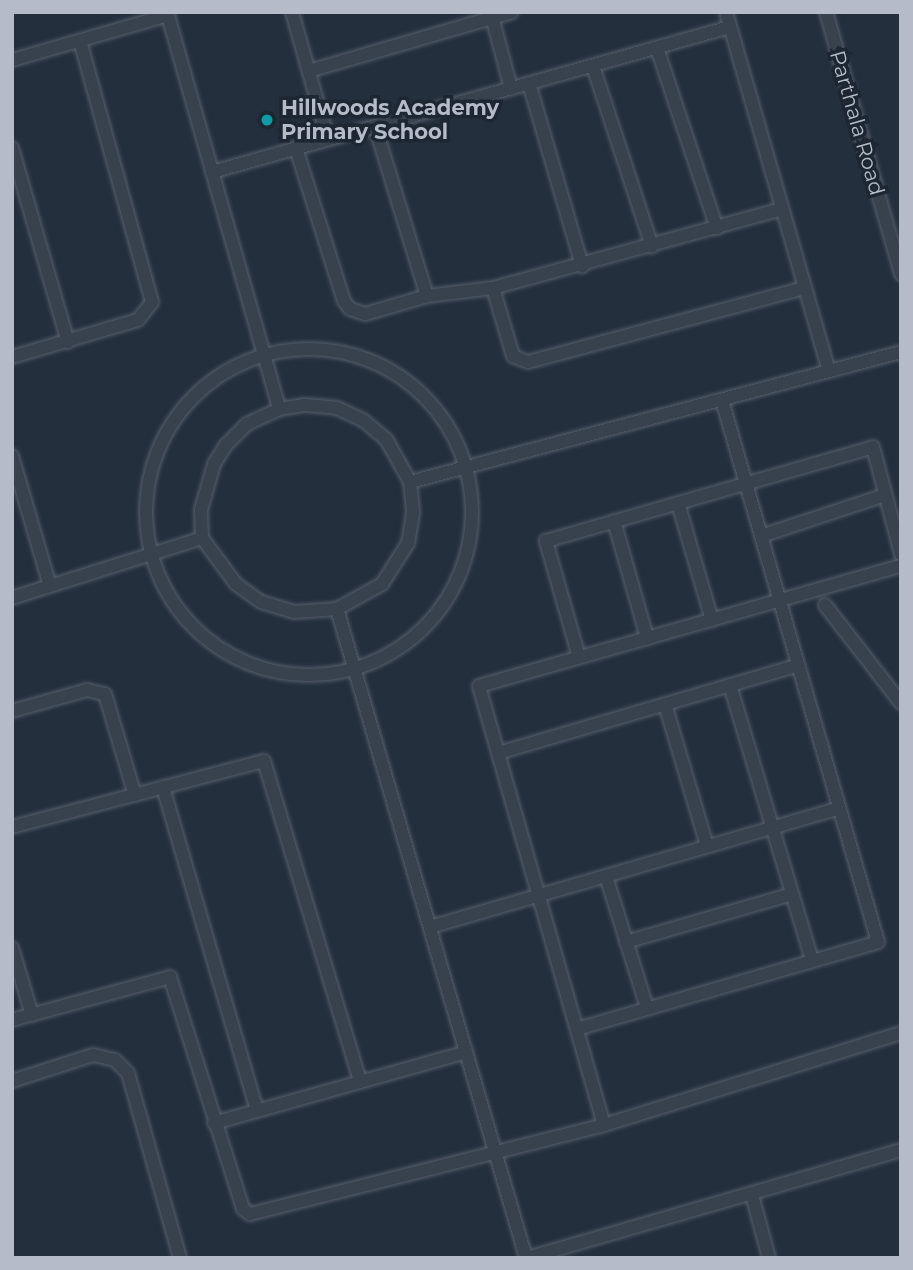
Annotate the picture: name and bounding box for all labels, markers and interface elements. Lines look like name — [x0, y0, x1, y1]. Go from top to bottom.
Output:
street label: Parthala Road — [824, 48, 890, 198]
place label: Hillwoods Academy Primary School — [281, 95, 499, 145]
marker: Hillwoods Academy Primary School — [259, 112, 275, 128]

